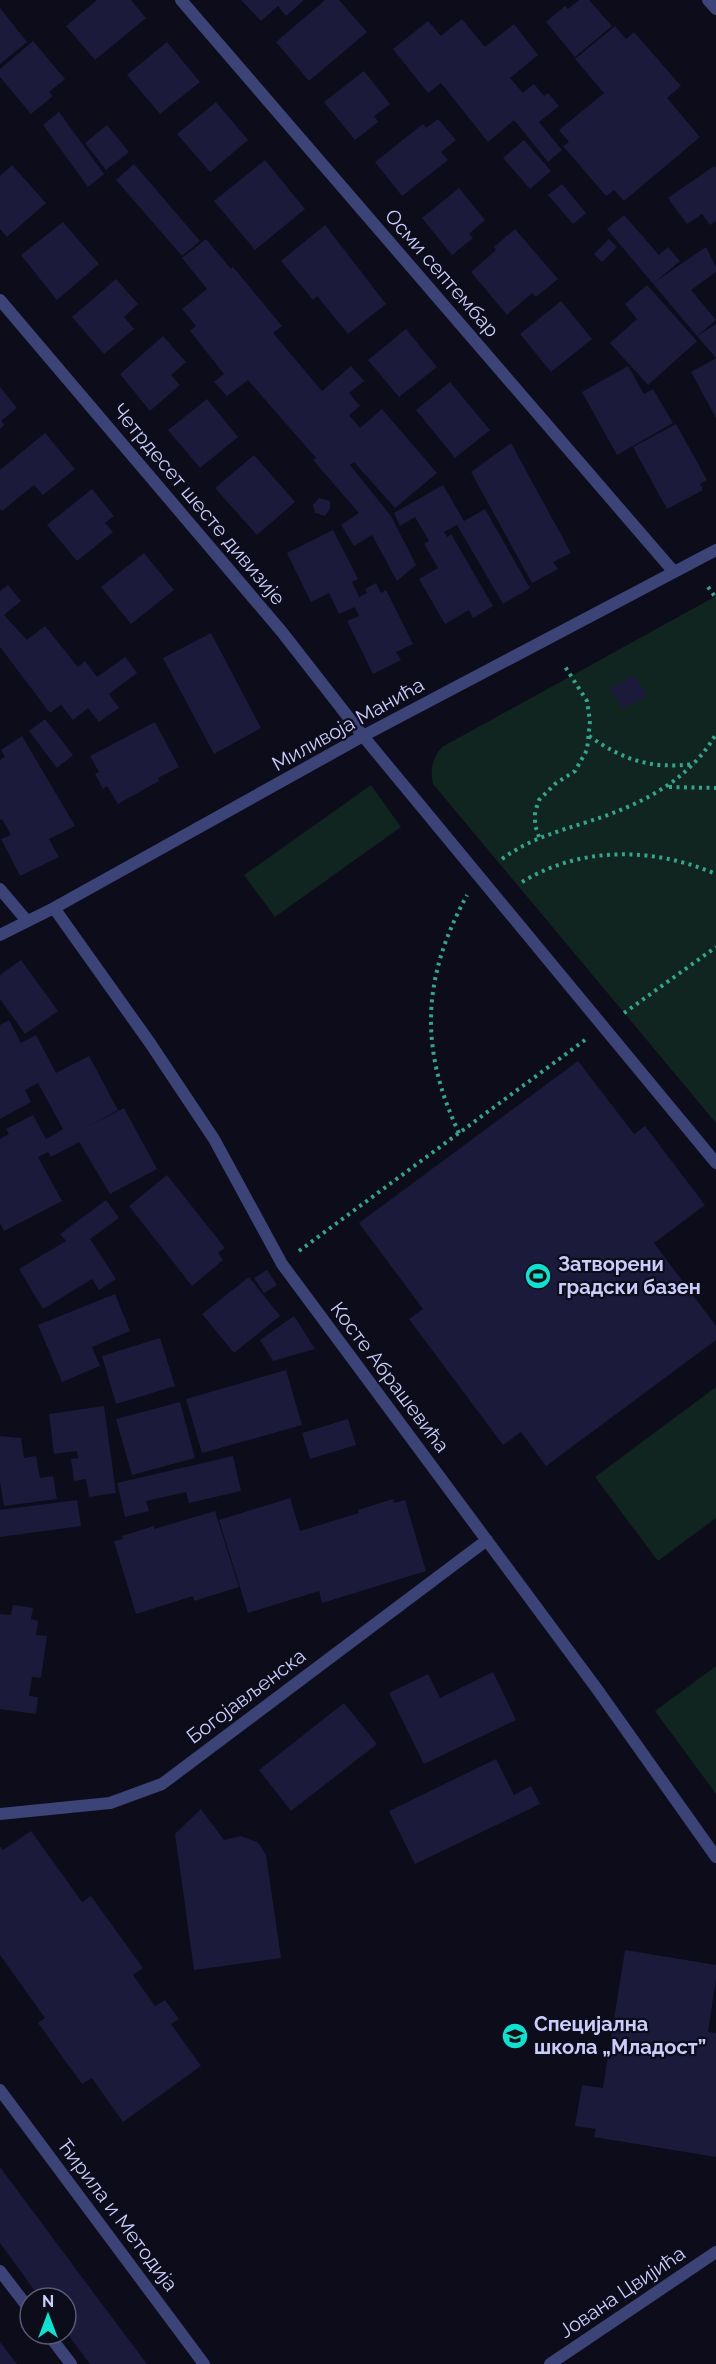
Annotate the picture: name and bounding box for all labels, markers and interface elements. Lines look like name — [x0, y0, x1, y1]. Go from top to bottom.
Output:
street label: Осми септембар — [380, 204, 504, 342]
street label: Четрдесет шесте дивизије — [108, 398, 290, 610]
street label: Миливоја Манића — [268, 672, 428, 776]
place label: Затворени градски базен — [558, 1252, 701, 1299]
sports icon: Затворени градски базен — [523, 1261, 553, 1291]
street label: Косте Абрашевића — [326, 1297, 454, 1457]
street label: Богојављенска — [182, 1643, 310, 1749]
place label: Специјална школа „Младост” — [534, 2012, 706, 2059]
school or university icon: Специјална школа „Младост” — [500, 2021, 530, 2051]
street label: Ћирила и Методија — [53, 2134, 183, 2296]
street label: Јована Цвијића — [554, 2241, 690, 2343]
north arrow — [18, 2286, 78, 2346]
text: N — [42, 2292, 54, 2311]

